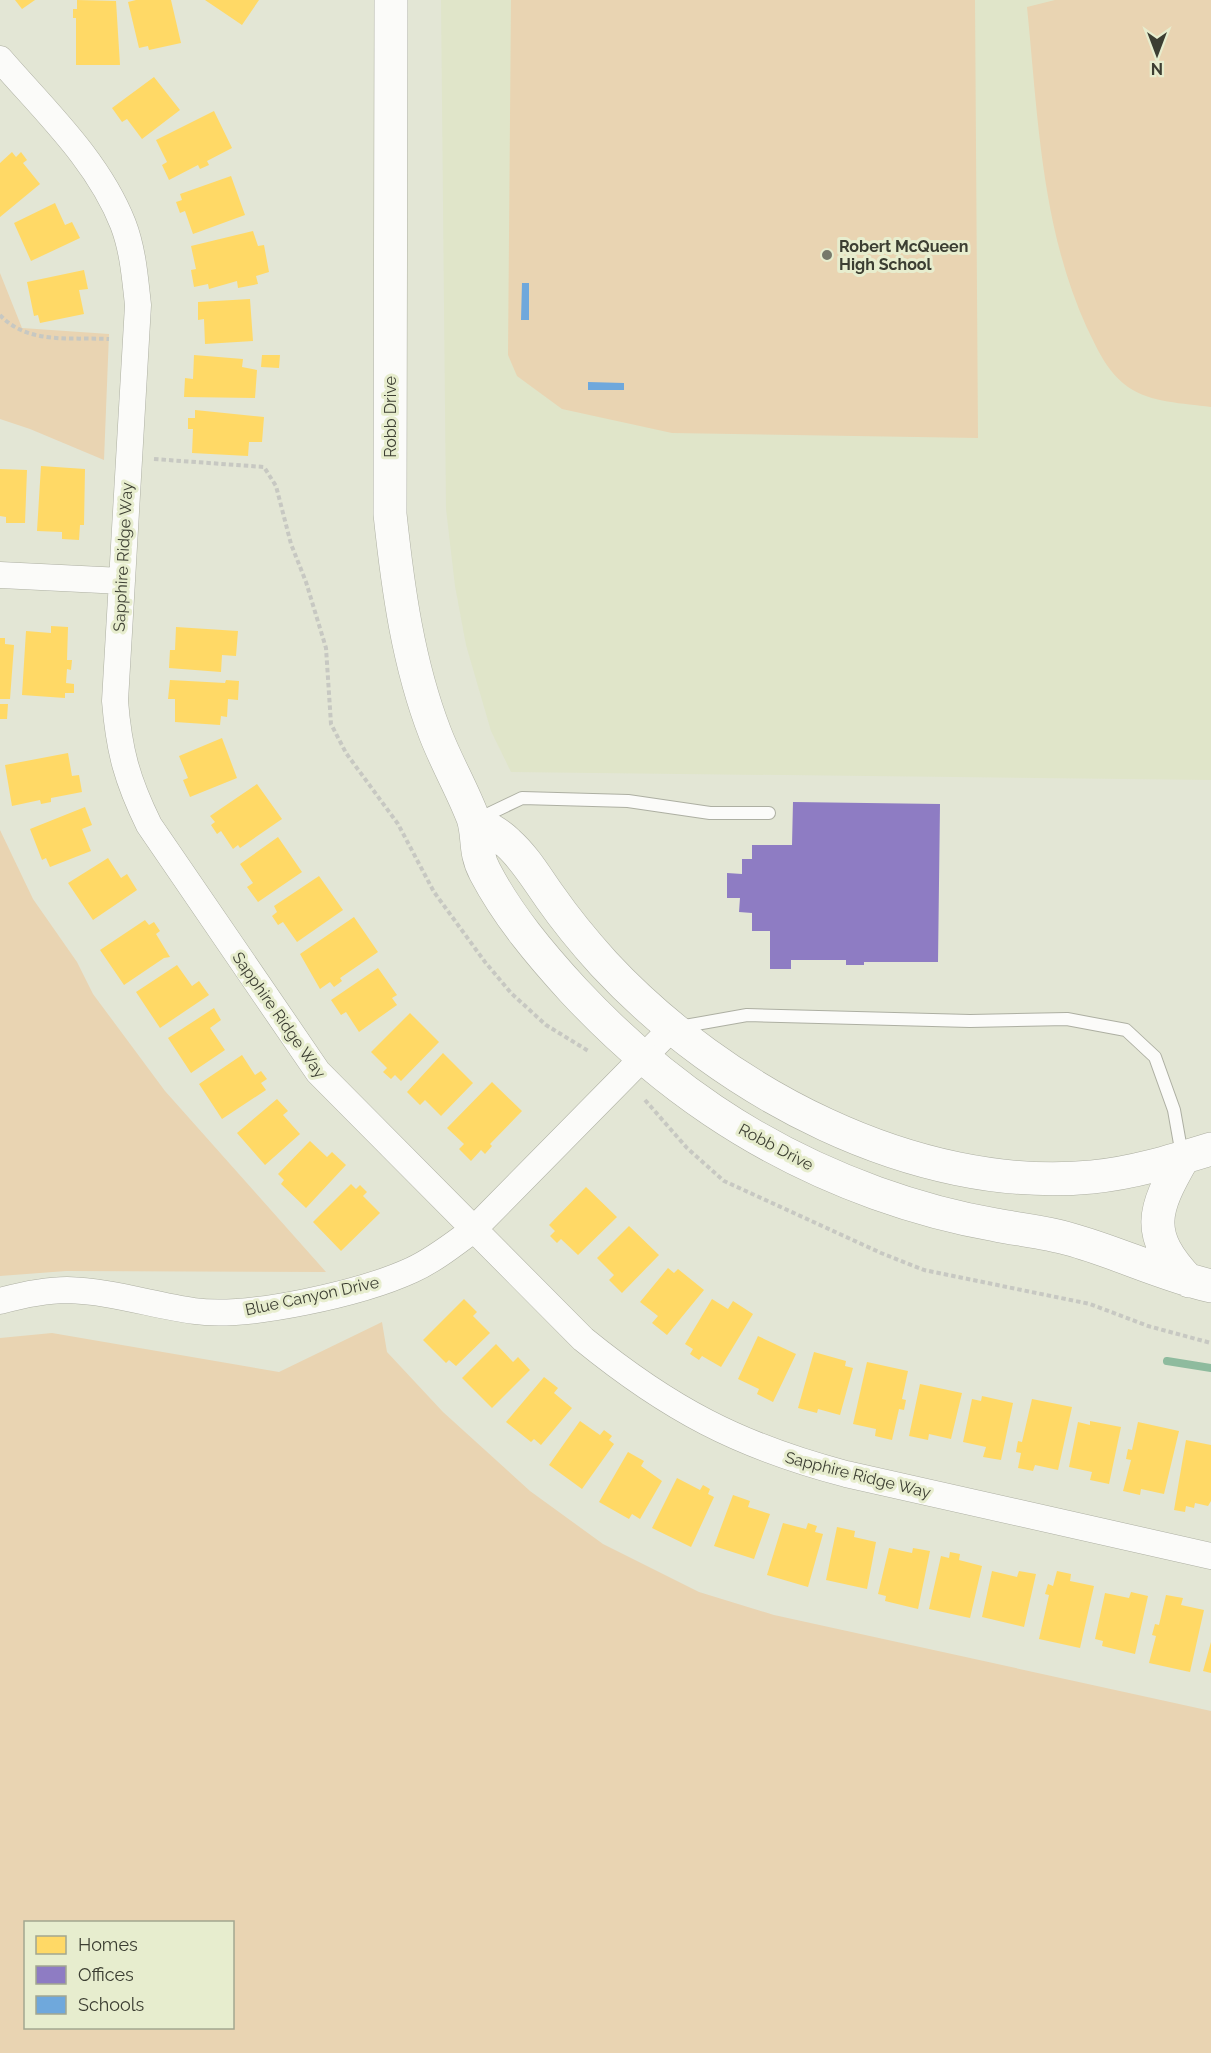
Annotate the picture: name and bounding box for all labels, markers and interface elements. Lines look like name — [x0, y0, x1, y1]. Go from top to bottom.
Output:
north arrow — [1127, 24, 1187, 84]
text: N — [1151, 59, 1163, 78]
place label: Robert McQueen High School — [839, 237, 968, 274]
marker: Robert McQueen High School — [820, 248, 834, 262]
street label: Robb Drive — [381, 376, 400, 458]
street label: Sapphire Ridge Way — [110, 482, 136, 632]
street label: Sapphire Ridge Way — [228, 948, 330, 1082]
street label: Robb Drive — [735, 1119, 817, 1175]
street label: Blue Canyon Drive — [243, 1273, 381, 1319]
street label: Sapphire Ridge Way — [783, 1448, 933, 1502]
legend — [24, 1921, 234, 2029]
text: Homes — [78, 1934, 138, 1955]
text: Offices — [78, 1964, 134, 1985]
text: Schools — [78, 1994, 145, 2015]

